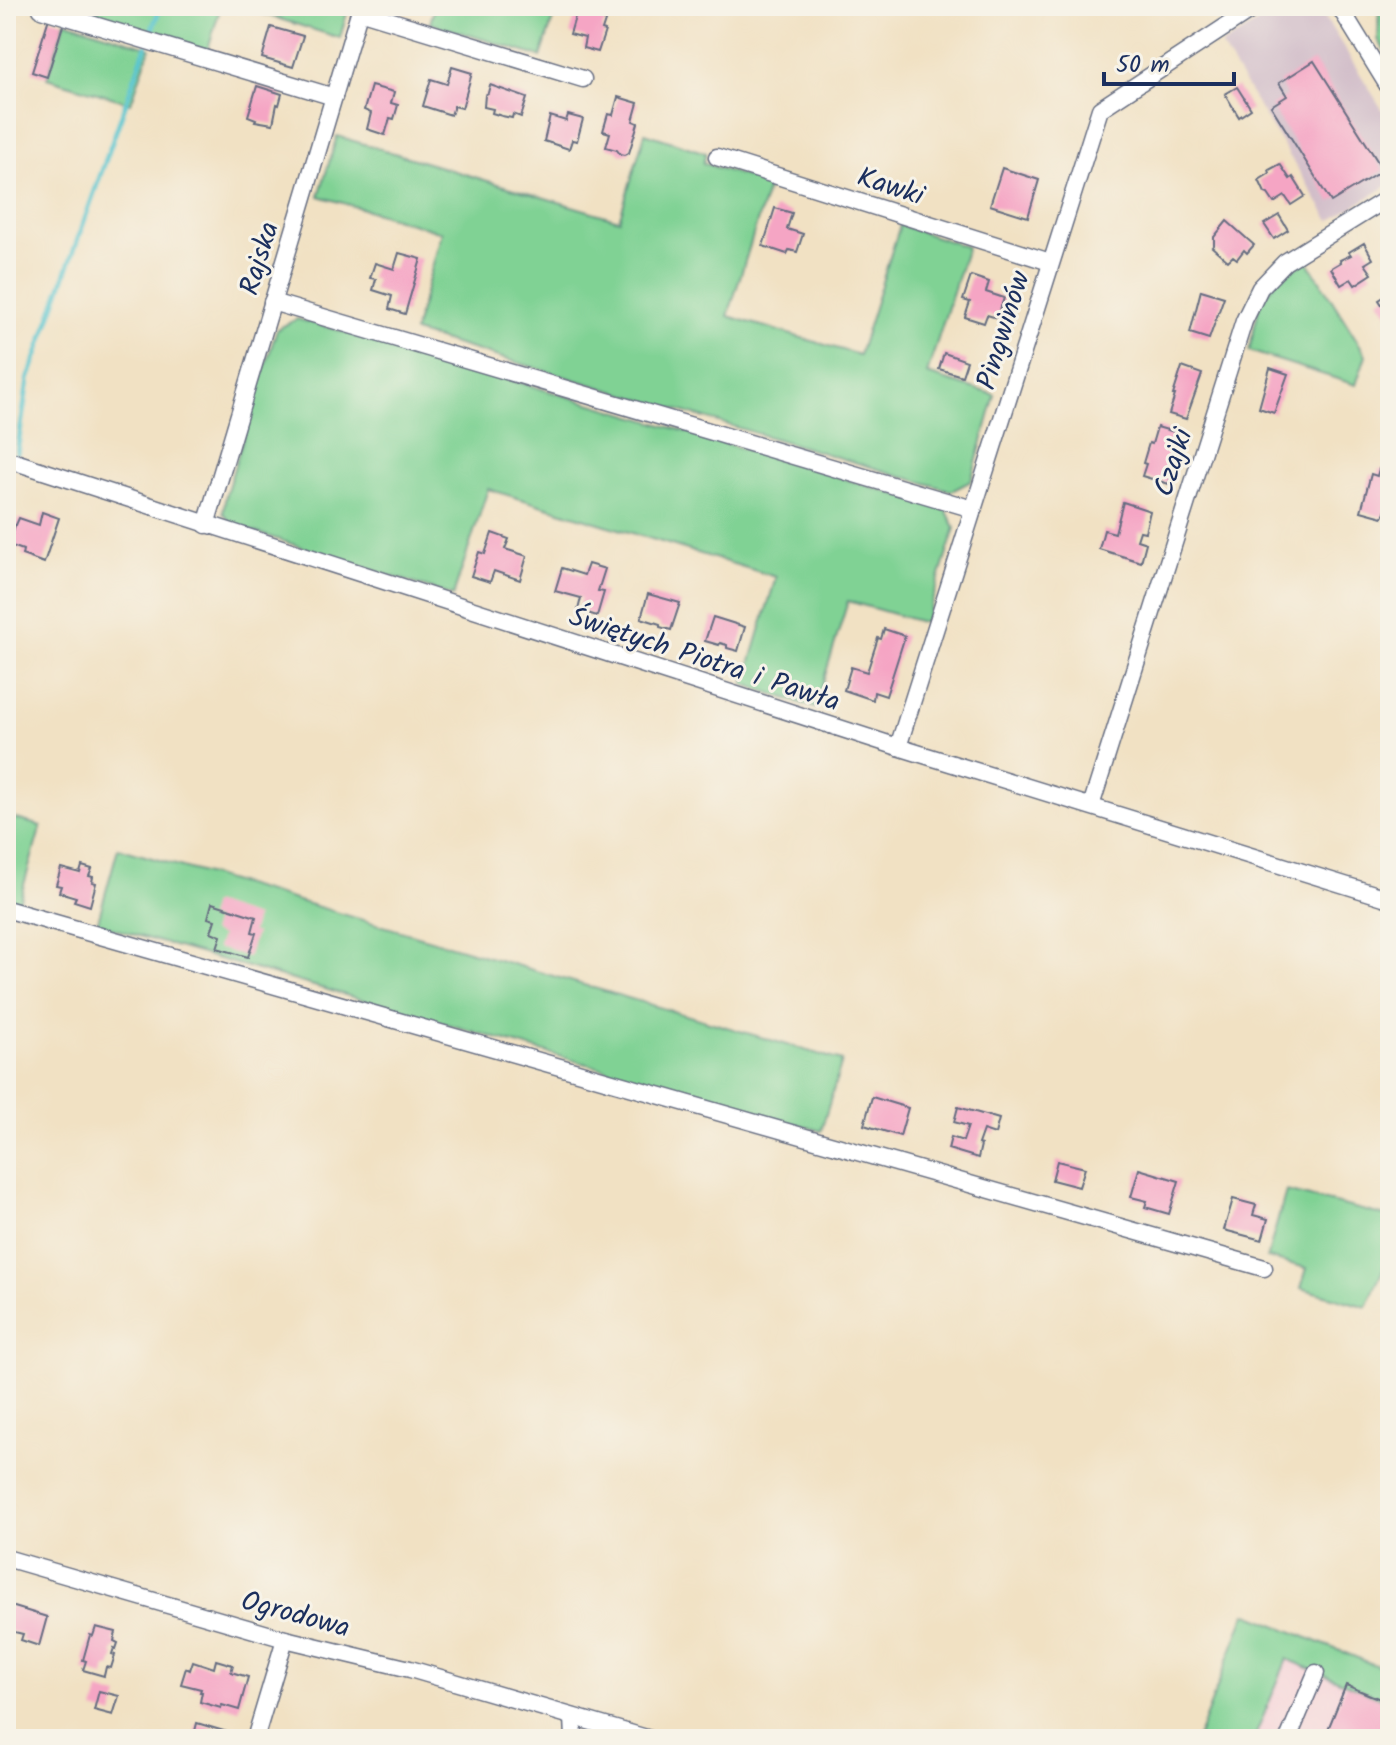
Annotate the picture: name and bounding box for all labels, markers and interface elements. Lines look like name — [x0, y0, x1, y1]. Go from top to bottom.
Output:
scale bar — [1104, 36, 1234, 86]
text: 50 m — [1116, 46, 1170, 85]
street label: Kawki — [851, 155, 931, 220]
street label: Rajska — [228, 216, 293, 301]
street label: Pingwinów — [965, 266, 1044, 396]
street label: Czajki — [1142, 422, 1207, 503]
street label: Świętych Piotra i Pawła — [563, 595, 846, 725]
street label: Ogrodowa — [236, 1579, 355, 1652]

